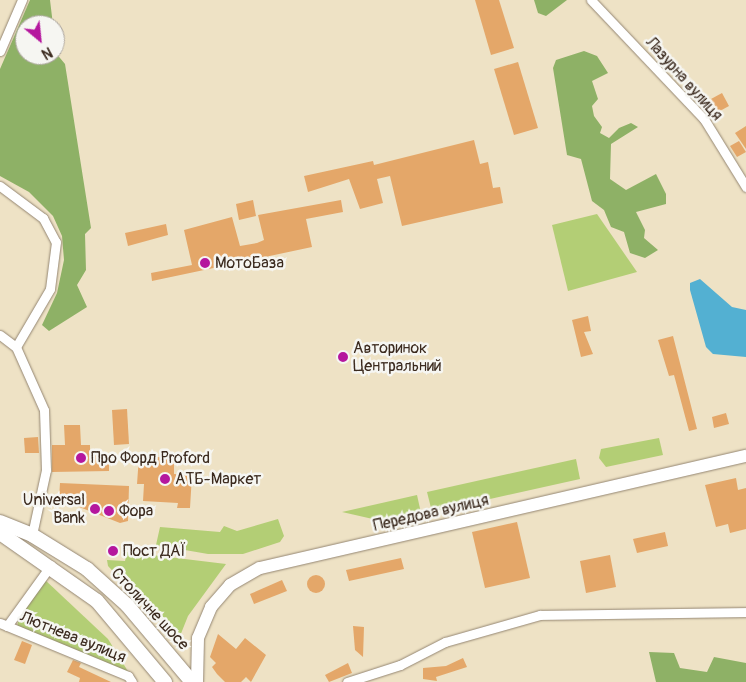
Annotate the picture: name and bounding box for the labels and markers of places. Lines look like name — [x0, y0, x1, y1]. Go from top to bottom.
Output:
place label: МотоБаза — [215, 253, 284, 273]
marker: МотоБаза — [199, 257, 211, 269]
place label: Авторинок Центральний — [353, 338, 442, 376]
marker: Авторинок Центральний — [337, 351, 349, 363]
place label: Про Форд Proford — [91, 448, 210, 468]
marker: Про Форд Proford — [75, 452, 87, 464]
place label: АТБ-Маркет — [175, 469, 261, 489]
marker: АТБ-Маркет — [159, 473, 171, 485]
place label: Universal Bank — [23, 490, 85, 528]
place label: Фора — [119, 501, 153, 521]
marker: Universal Bank — [89, 503, 101, 515]
marker: Фора — [103, 505, 115, 517]
place label: Пост ДАЇ — [123, 541, 186, 561]
marker: Пост ДАЇ — [107, 545, 119, 557]

